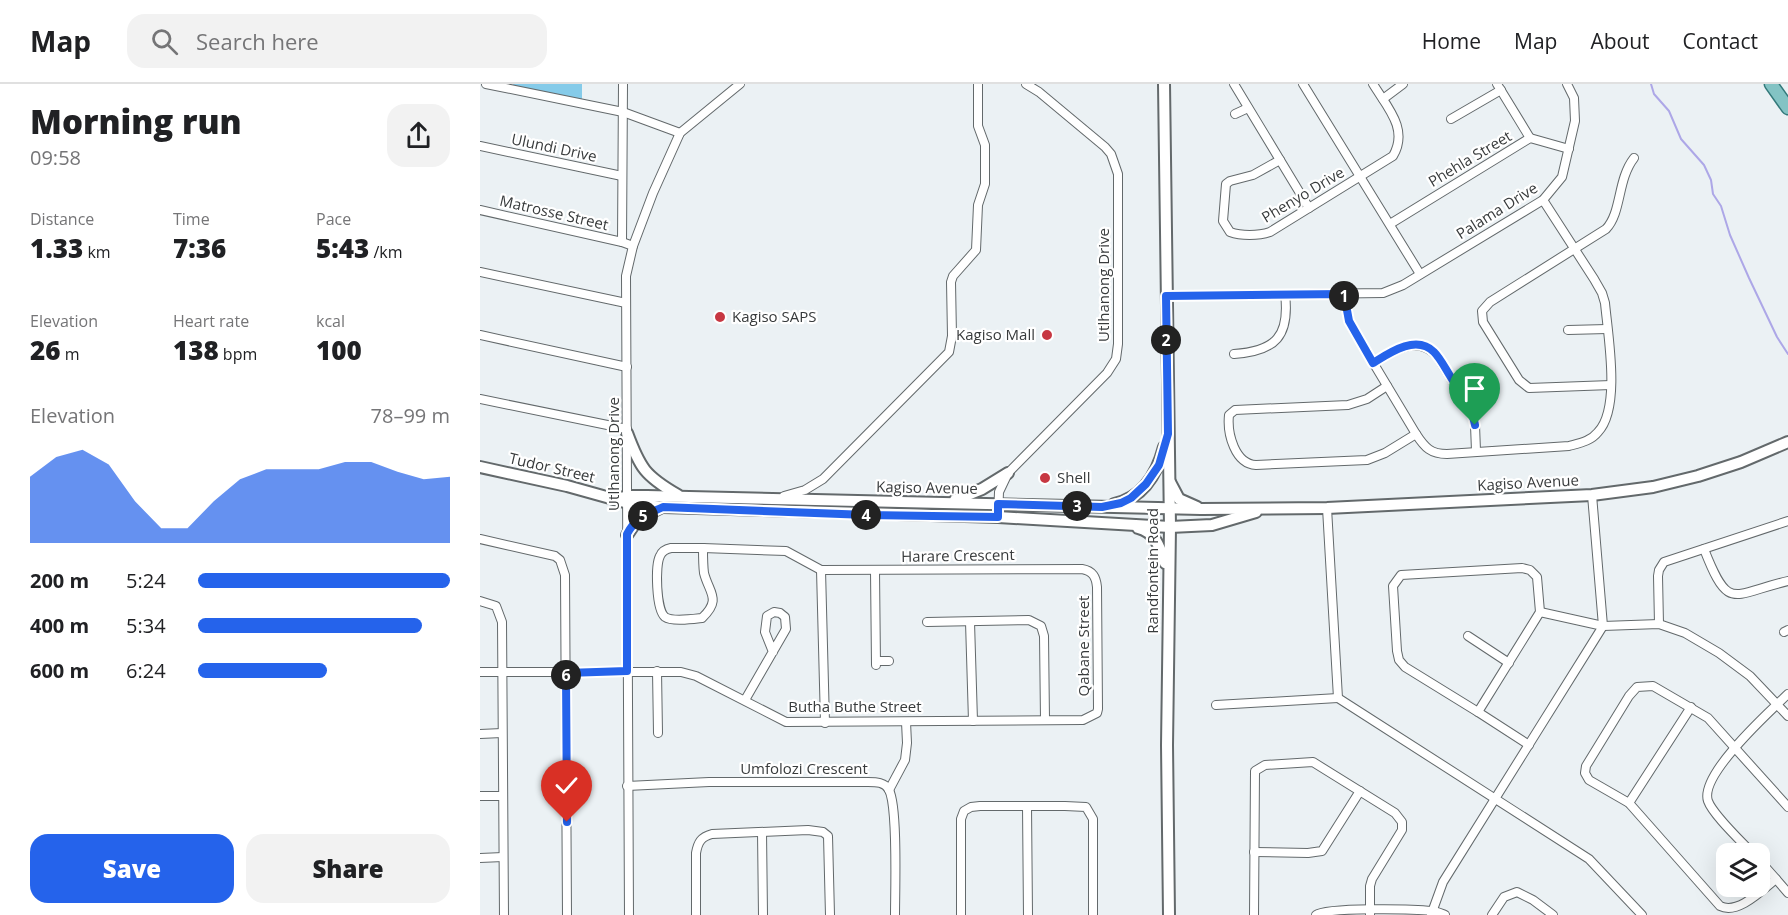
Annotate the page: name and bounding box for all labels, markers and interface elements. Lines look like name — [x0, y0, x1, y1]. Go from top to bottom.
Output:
search box — [127, 14, 547, 68]
text: Map — [30, 22, 91, 60]
icon: search — [148, 25, 181, 58]
text: Search here — [196, 26, 319, 56]
text: Home — [1422, 27, 1481, 55]
text: Map — [1514, 27, 1557, 55]
text: About — [1590, 27, 1650, 55]
text: Contact — [1683, 27, 1758, 55]
text: Morning run — [30, 99, 242, 144]
button: share — [387, 104, 450, 167]
street label: Phehla Street — [1424, 125, 1515, 191]
street label: Ulundi Drive — [510, 128, 599, 166]
text: 09:58 — [30, 144, 81, 171]
street label: Phenyo Drive — [1257, 162, 1347, 227]
street label: Palama Drive — [1452, 177, 1541, 243]
street label: Matrosse Street — [498, 190, 610, 234]
text: Distance — [30, 208, 94, 230]
text: Time — [173, 208, 210, 230]
text: Pace — [316, 208, 351, 230]
street label: Utlhanong Drive — [1093, 228, 1113, 342]
text: 1.33 — [30, 230, 83, 266]
text: 7:36 — [173, 230, 226, 266]
text: 5:43 — [316, 230, 369, 266]
text: km — [83, 241, 111, 263]
text: /km — [369, 241, 402, 263]
pin: 1 — [1329, 281, 1359, 311]
text: 1 — [1339, 285, 1349, 307]
place label: Kagiso SAPS — [732, 306, 816, 326]
text: Elevation — [30, 310, 98, 332]
text: Heart rate — [173, 310, 249, 332]
text: kcal — [316, 310, 345, 332]
marker: Kagiso SAPS — [713, 310, 727, 324]
place label: Kagiso Mall — [956, 324, 1035, 344]
pin: 2 — [1151, 325, 1181, 355]
marker: Kagiso Mall — [1040, 328, 1054, 342]
text: 2 — [1161, 329, 1171, 351]
text: 26 — [30, 332, 60, 368]
text: 138 — [173, 332, 219, 368]
text: 100 — [316, 332, 362, 368]
text: m — [60, 343, 79, 365]
text: bpm — [219, 343, 257, 365]
pin — [1449, 363, 1500, 425]
icon: arrive — [1458, 372, 1491, 405]
street label: Utlhanong Drive — [603, 397, 623, 511]
text: Elevation — [30, 402, 115, 429]
text: 78–99 m — [371, 402, 450, 429]
street label: Tudor Street — [507, 447, 597, 487]
place label: Shell — [1057, 467, 1090, 487]
street label: Kagiso Avenue — [1477, 469, 1579, 495]
marker: Shell — [1038, 471, 1052, 485]
street label: Kagiso Avenue — [876, 476, 978, 498]
pin: 3 — [1062, 491, 1092, 521]
text: 3 — [1072, 495, 1082, 517]
pin: 4 — [851, 500, 881, 530]
pin: 5 — [628, 501, 658, 531]
text: 4 — [861, 504, 871, 526]
text: 5 — [638, 505, 648, 527]
street label: Randfontein Road — [1142, 508, 1162, 634]
street label: Harare Crescent — [901, 544, 1015, 566]
text: 200 m — [30, 567, 89, 594]
text: 5:24 — [126, 567, 166, 594]
street label: Qabane Street — [1073, 596, 1093, 696]
text: 400 m — [30, 612, 89, 639]
text: 5:34 — [126, 612, 166, 639]
text: 600 m — [30, 657, 89, 684]
text: 6:24 — [126, 657, 166, 684]
pin: 6 — [551, 660, 581, 690]
text: 6 — [561, 664, 571, 686]
street label: Butha Buthe Street — [788, 696, 922, 716]
street label: Umfolozi Crescent — [740, 758, 868, 778]
pin — [541, 760, 592, 822]
icon: check — [550, 769, 583, 802]
button: Save — [30, 834, 234, 903]
button: Share — [246, 834, 450, 903]
map controls — [1716, 843, 1770, 897]
button: layers — [1716, 843, 1770, 897]

